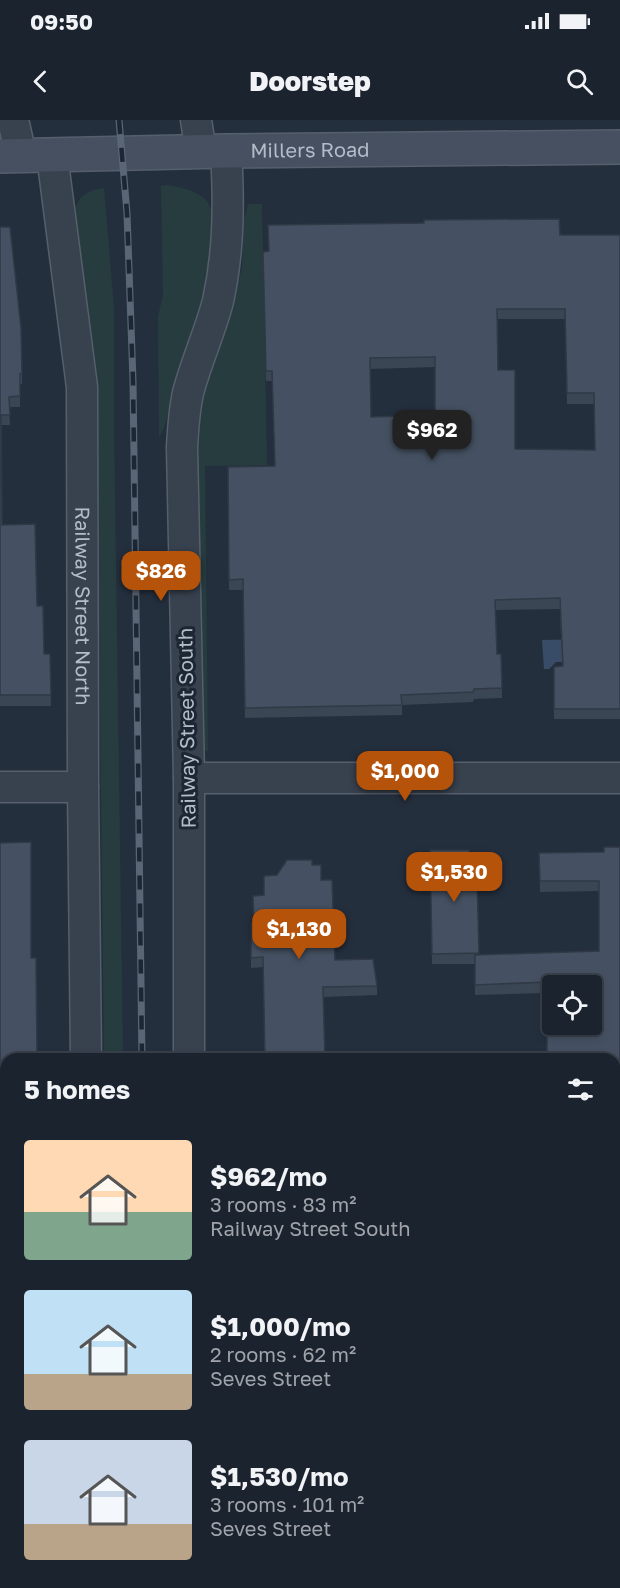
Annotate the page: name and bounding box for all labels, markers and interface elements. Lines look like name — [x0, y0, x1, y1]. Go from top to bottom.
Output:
text: 09:50 — [30, 8, 93, 35]
icon: back — [24, 65, 57, 98]
text: Doorstep — [249, 65, 371, 97]
icon: search — [563, 65, 596, 98]
street label: Millers Road — [250, 137, 370, 162]
pin: $962 — [396, 410, 468, 461]
text: $962 — [407, 417, 458, 441]
street label: Railway Street North — [71, 506, 96, 706]
pin: $826 — [125, 551, 197, 602]
text: $826 — [135, 558, 187, 582]
street label: Railway Street South — [172, 628, 200, 828]
pin: $1,000 — [356, 751, 454, 802]
text: $1,000 — [370, 758, 440, 782]
pin: $1,530 — [405, 852, 503, 903]
text: $1,530 — [420, 859, 488, 883]
pin: $1,130 — [250, 909, 348, 960]
text: $1,130 — [266, 916, 332, 940]
map controls — [542, 975, 602, 1035]
button: locate — [542, 975, 602, 1035]
icon: filters — [564, 1073, 597, 1106]
text: 5 homes — [24, 1074, 130, 1105]
text: $962/mo — [210, 1161, 327, 1192]
icon: home — [72, 1164, 144, 1236]
text: 3 rooms · 83 m² — [210, 1192, 356, 1216]
text: Railway Street South — [210, 1216, 411, 1240]
text: $1,000/mo — [210, 1311, 351, 1342]
icon: home — [72, 1314, 144, 1386]
text: 2 rooms · 62 m² — [210, 1342, 356, 1366]
text: Seves Street — [210, 1366, 331, 1390]
text: $1,530/mo — [210, 1461, 349, 1492]
icon: home — [72, 1464, 144, 1536]
text: 3 rooms · 101 m² — [210, 1492, 364, 1516]
text: Seves Street — [210, 1516, 331, 1540]

